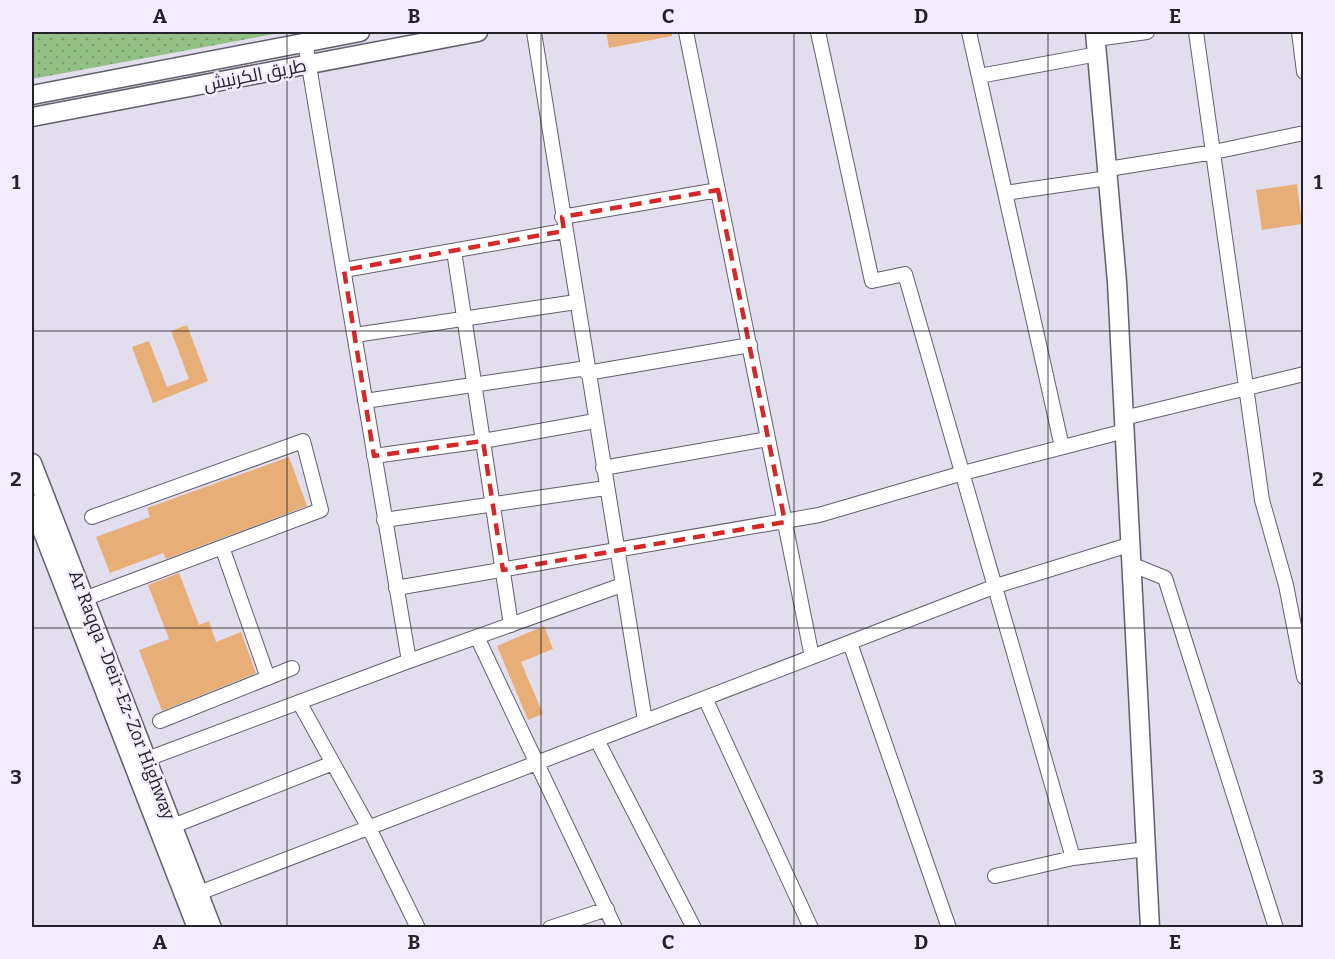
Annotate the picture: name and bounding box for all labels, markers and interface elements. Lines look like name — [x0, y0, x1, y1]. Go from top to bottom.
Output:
text: A — [153, 4, 168, 28]
text: B — [408, 4, 421, 28]
text: C — [662, 4, 674, 28]
text: D — [914, 4, 928, 28]
text: E — [1169, 4, 1181, 28]
street label: طريق الكرنيش — [202, 54, 308, 97]
text: 1 — [12, 170, 21, 194]
text: 1 — [1314, 170, 1323, 194]
text: 2 — [10, 467, 22, 491]
text: 2 — [1312, 467, 1324, 491]
street label: Ar Raqqa -Deir-Ez-Zor Highway — [64, 567, 180, 823]
text: 3 — [10, 765, 22, 789]
text: 3 — [1312, 765, 1324, 789]
text: A — [153, 930, 168, 954]
text: B — [408, 930, 421, 954]
text: C — [662, 930, 674, 954]
text: D — [914, 930, 928, 954]
text: E — [1169, 930, 1181, 954]

